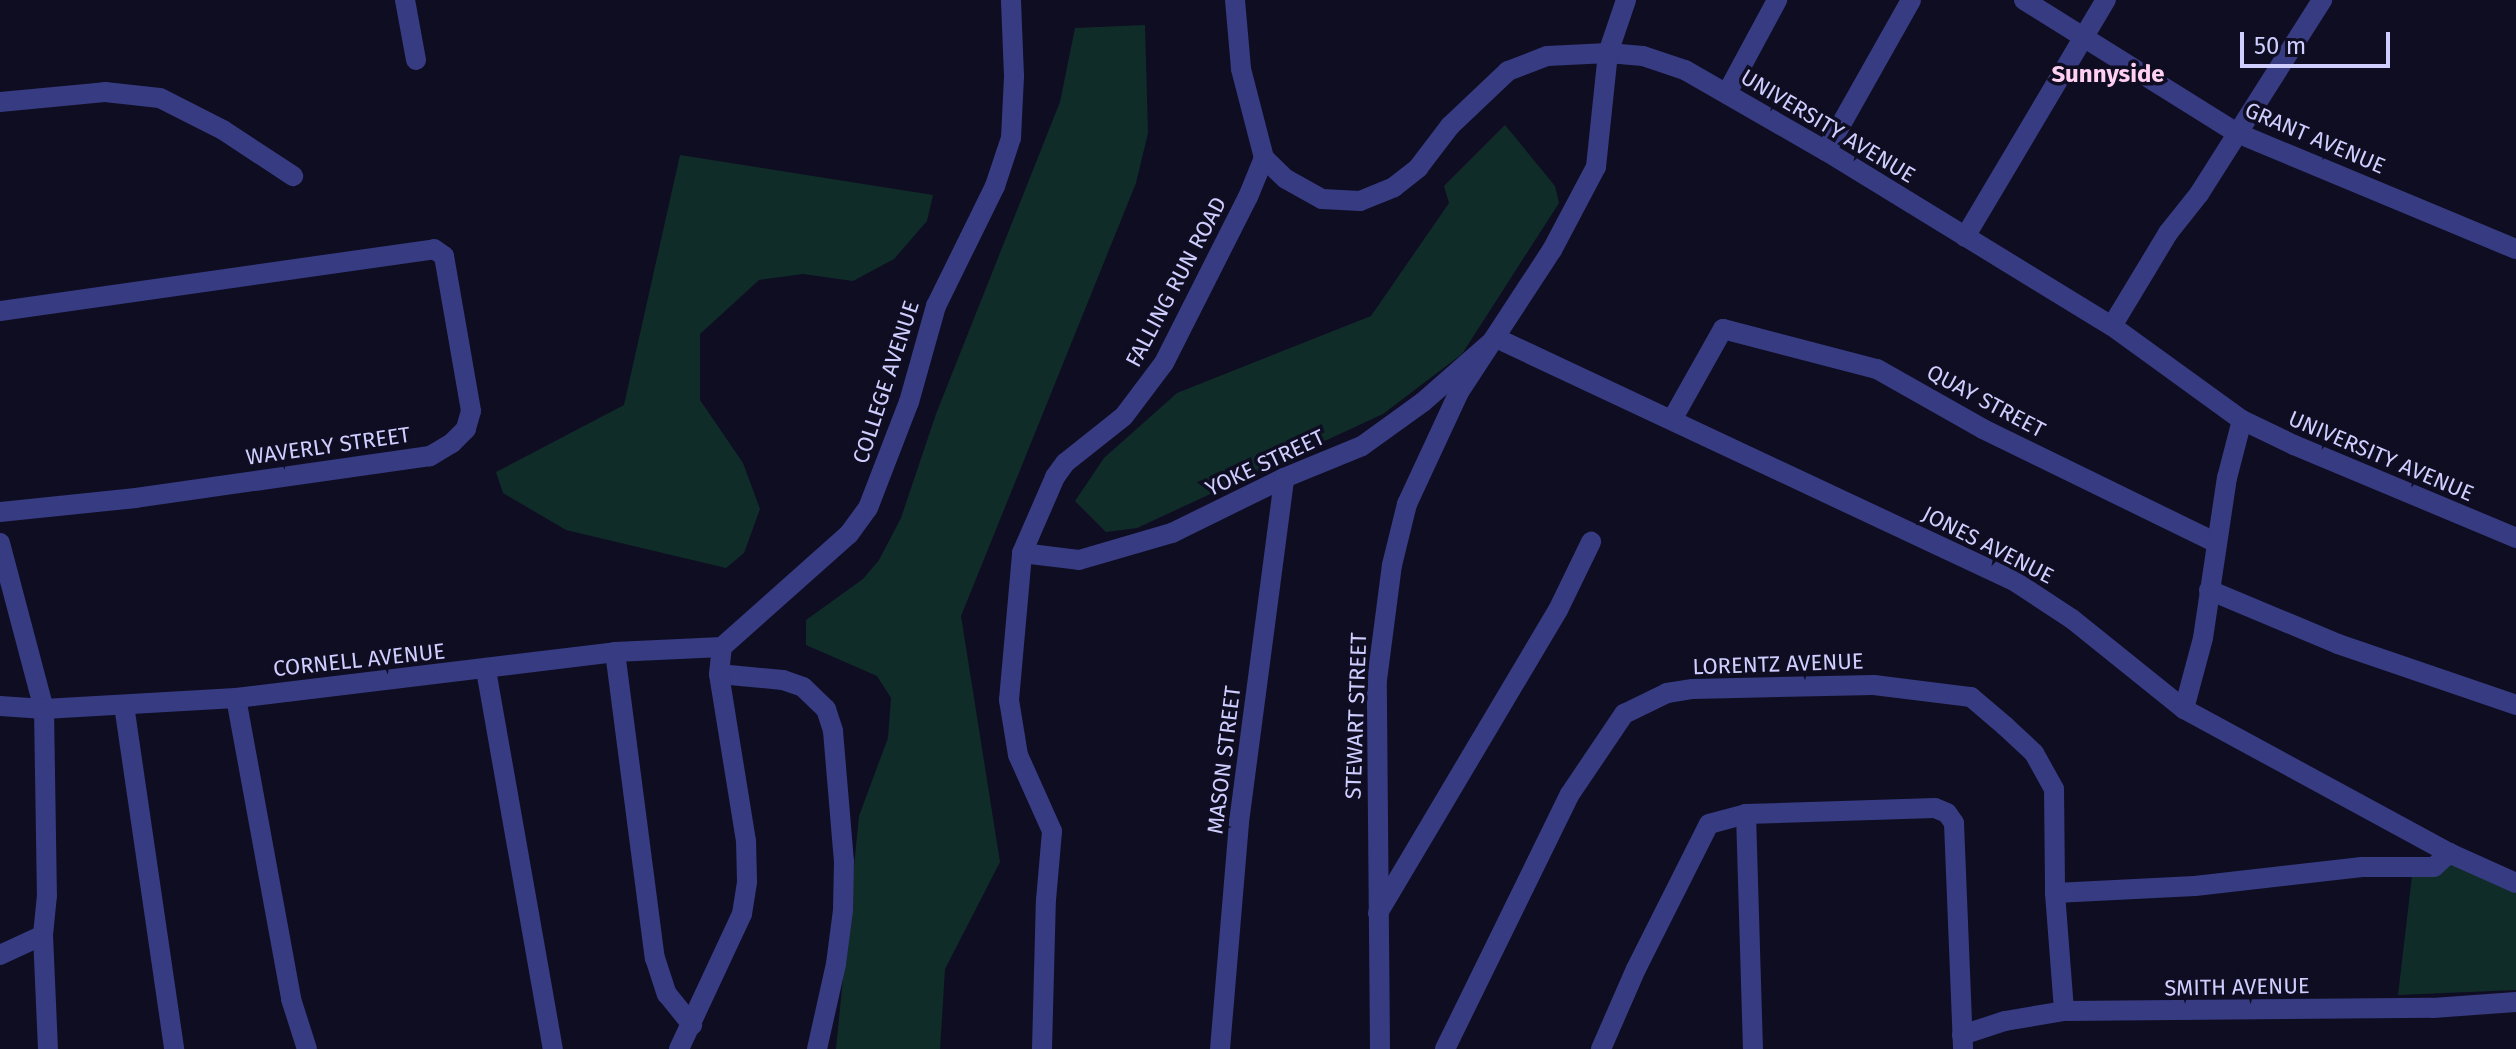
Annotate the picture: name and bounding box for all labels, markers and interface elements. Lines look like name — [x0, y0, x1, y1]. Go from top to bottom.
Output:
scale bar — [2244, 16, 2394, 66]
text: 50 m — [2254, 32, 2306, 60]
district label: Sunnyside — [2051, 61, 2165, 89]
street label: UNIVERSITY AVENUE — [1736, 64, 1920, 188]
street label: GRANT AVENUE — [2241, 97, 2389, 179]
street label: FALLING RUN ROAD — [1120, 192, 1232, 372]
street label: COLLEGE AVENUE — [847, 297, 925, 467]
street label: QUAY STREET — [1922, 359, 2050, 443]
street label: UNIVERSITY AVENUE — [2284, 405, 2478, 507]
street label: WAVERLY STREET — [244, 421, 412, 471]
street label: YOKE STREET — [1201, 424, 1329, 502]
street label: JONES AVENUE — [1918, 501, 2058, 589]
street label: STEWART STREET — [1340, 632, 1372, 800]
street label: CORNELL AVENUE — [272, 638, 446, 682]
street label: LORENTZ AVENUE — [1692, 648, 1864, 680]
street label: MASON STREET — [1202, 684, 1246, 836]
street label: SMITH AVENUE — [2164, 973, 2310, 1001]

